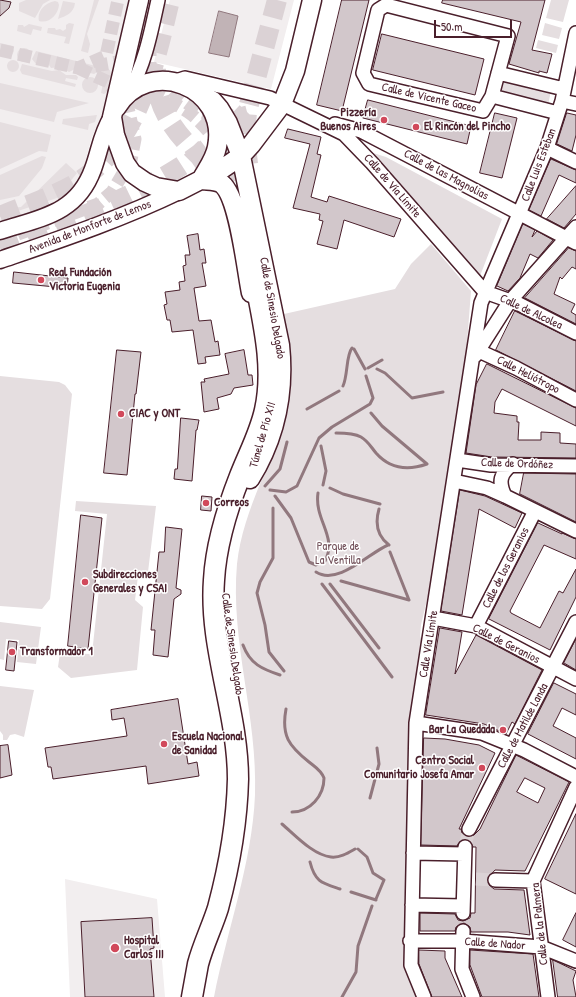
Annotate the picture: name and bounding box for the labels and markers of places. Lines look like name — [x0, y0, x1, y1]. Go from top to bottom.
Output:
place label: Pizzería Buenos Aires — [320, 106, 376, 134]
marker: Pizzería Buenos Aires — [379, 115, 389, 125]
place label: El Rincón del Pincho — [424, 120, 510, 134]
marker: El Rincón del Pincho — [411, 122, 421, 132]
place label: Real Fundación Victoria Eugenia — [49, 266, 120, 294]
marker: Real Fundación Victoria Eugenia — [36, 275, 46, 285]
place label: CIAC y ONT — [129, 407, 180, 421]
marker: CIAC y ONT — [116, 409, 126, 419]
place label: Correos — [214, 496, 249, 510]
marker: Correos — [201, 498, 211, 508]
place label: Subdirecciones Generales y CSAI — [93, 568, 167, 596]
marker: Subdirecciones Generales y CSAI — [80, 577, 90, 587]
place label: Transformador 1 — [20, 645, 93, 659]
marker: Transformador 1 — [7, 647, 17, 657]
place label: Bar La Quedada — [429, 723, 495, 737]
marker: Bar La Quedada — [498, 725, 508, 735]
place label: Escuela Nacional de Sanidad — [172, 730, 243, 758]
marker: Escuela Nacional de Sanidad — [159, 739, 169, 749]
place label: Centro Social Comunitario Josefa Amar — [364, 754, 474, 782]
marker: Centro Social Comunitario Josefa Amar — [477, 763, 487, 773]
place label: Hospital Carlos III — [124, 934, 164, 962]
marker: Hospital Carlos III — [109, 942, 121, 954]

